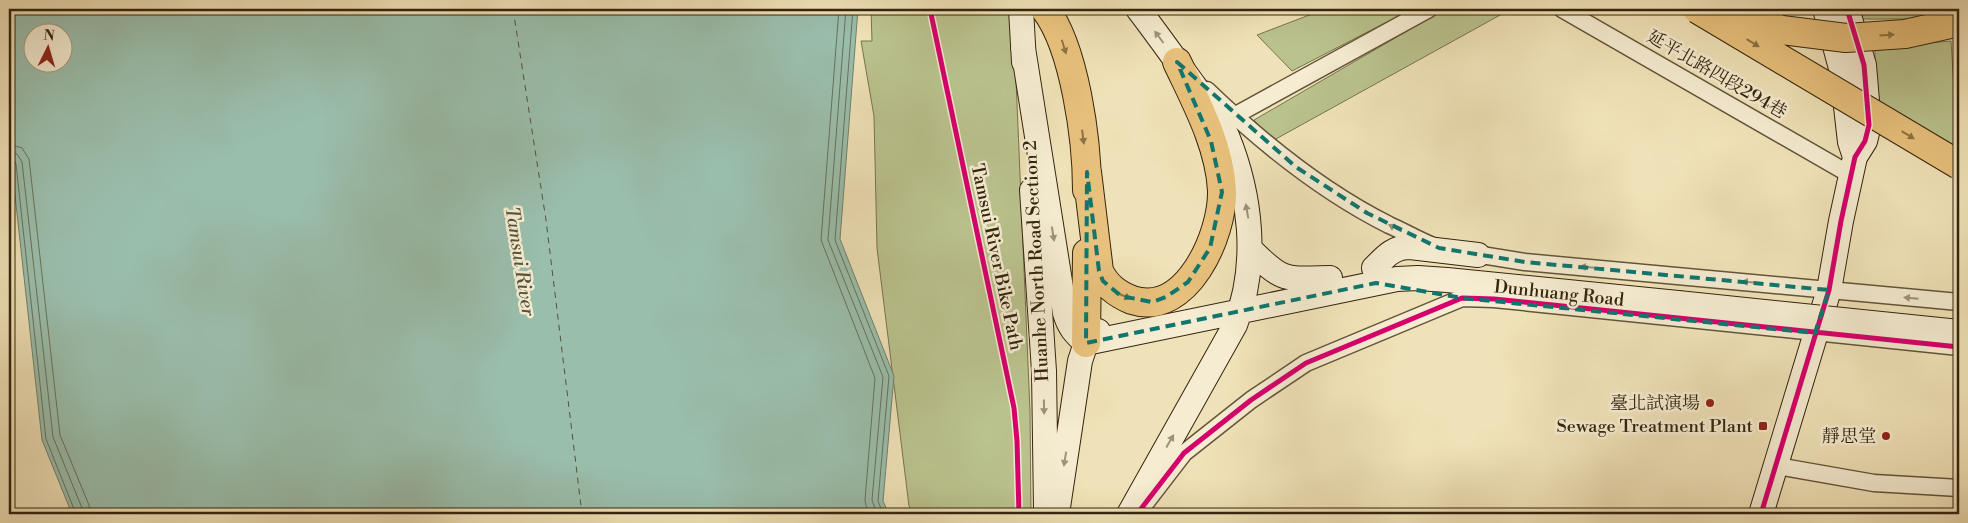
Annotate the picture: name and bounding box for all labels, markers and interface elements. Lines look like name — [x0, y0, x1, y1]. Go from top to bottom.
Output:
north arrow — [22, 22, 72, 72]
street label: 延平北路四段294巷 — [1643, 25, 1791, 124]
text: N — [43, 27, 55, 45]
one-way arrow — [1154, 30, 1164, 44]
one-way arrow — [1879, 31, 1895, 39]
one-way arrow — [1747, 38, 1760, 47]
one-way arrow — [1060, 40, 1068, 55]
one-way arrow — [1079, 129, 1087, 145]
one-way arrow — [1902, 130, 1915, 139]
street label: Huanhe North Road Section 2 — [1019, 140, 1054, 382]
street label: Tamsui River Bike Path — [965, 162, 1028, 353]
one-way arrow — [1242, 202, 1250, 218]
water label: Tamsui River — [500, 205, 541, 319]
one-way arrow — [1388, 224, 1403, 232]
one-way arrow — [1049, 226, 1057, 242]
one-way arrow — [1579, 263, 1595, 271]
street label: Dunhuang Road — [1493, 275, 1626, 312]
one-way arrow — [1741, 278, 1757, 286]
one-way arrow — [1117, 292, 1131, 300]
one-way arrow — [1902, 293, 1918, 301]
place label: 臺北試演場 — [1610, 392, 1700, 415]
marker: 臺北試演場 — [1704, 397, 1716, 409]
one-way arrow — [1040, 399, 1048, 415]
place label: Sewage Treatment Plant — [1556, 415, 1754, 438]
marker: Sewage Treatment Plant — [1757, 420, 1769, 432]
place label: 靜思堂 — [1822, 425, 1876, 448]
marker: 靜思堂 — [1880, 430, 1892, 442]
one-way arrow — [1165, 435, 1174, 448]
one-way arrow — [1061, 452, 1069, 468]

